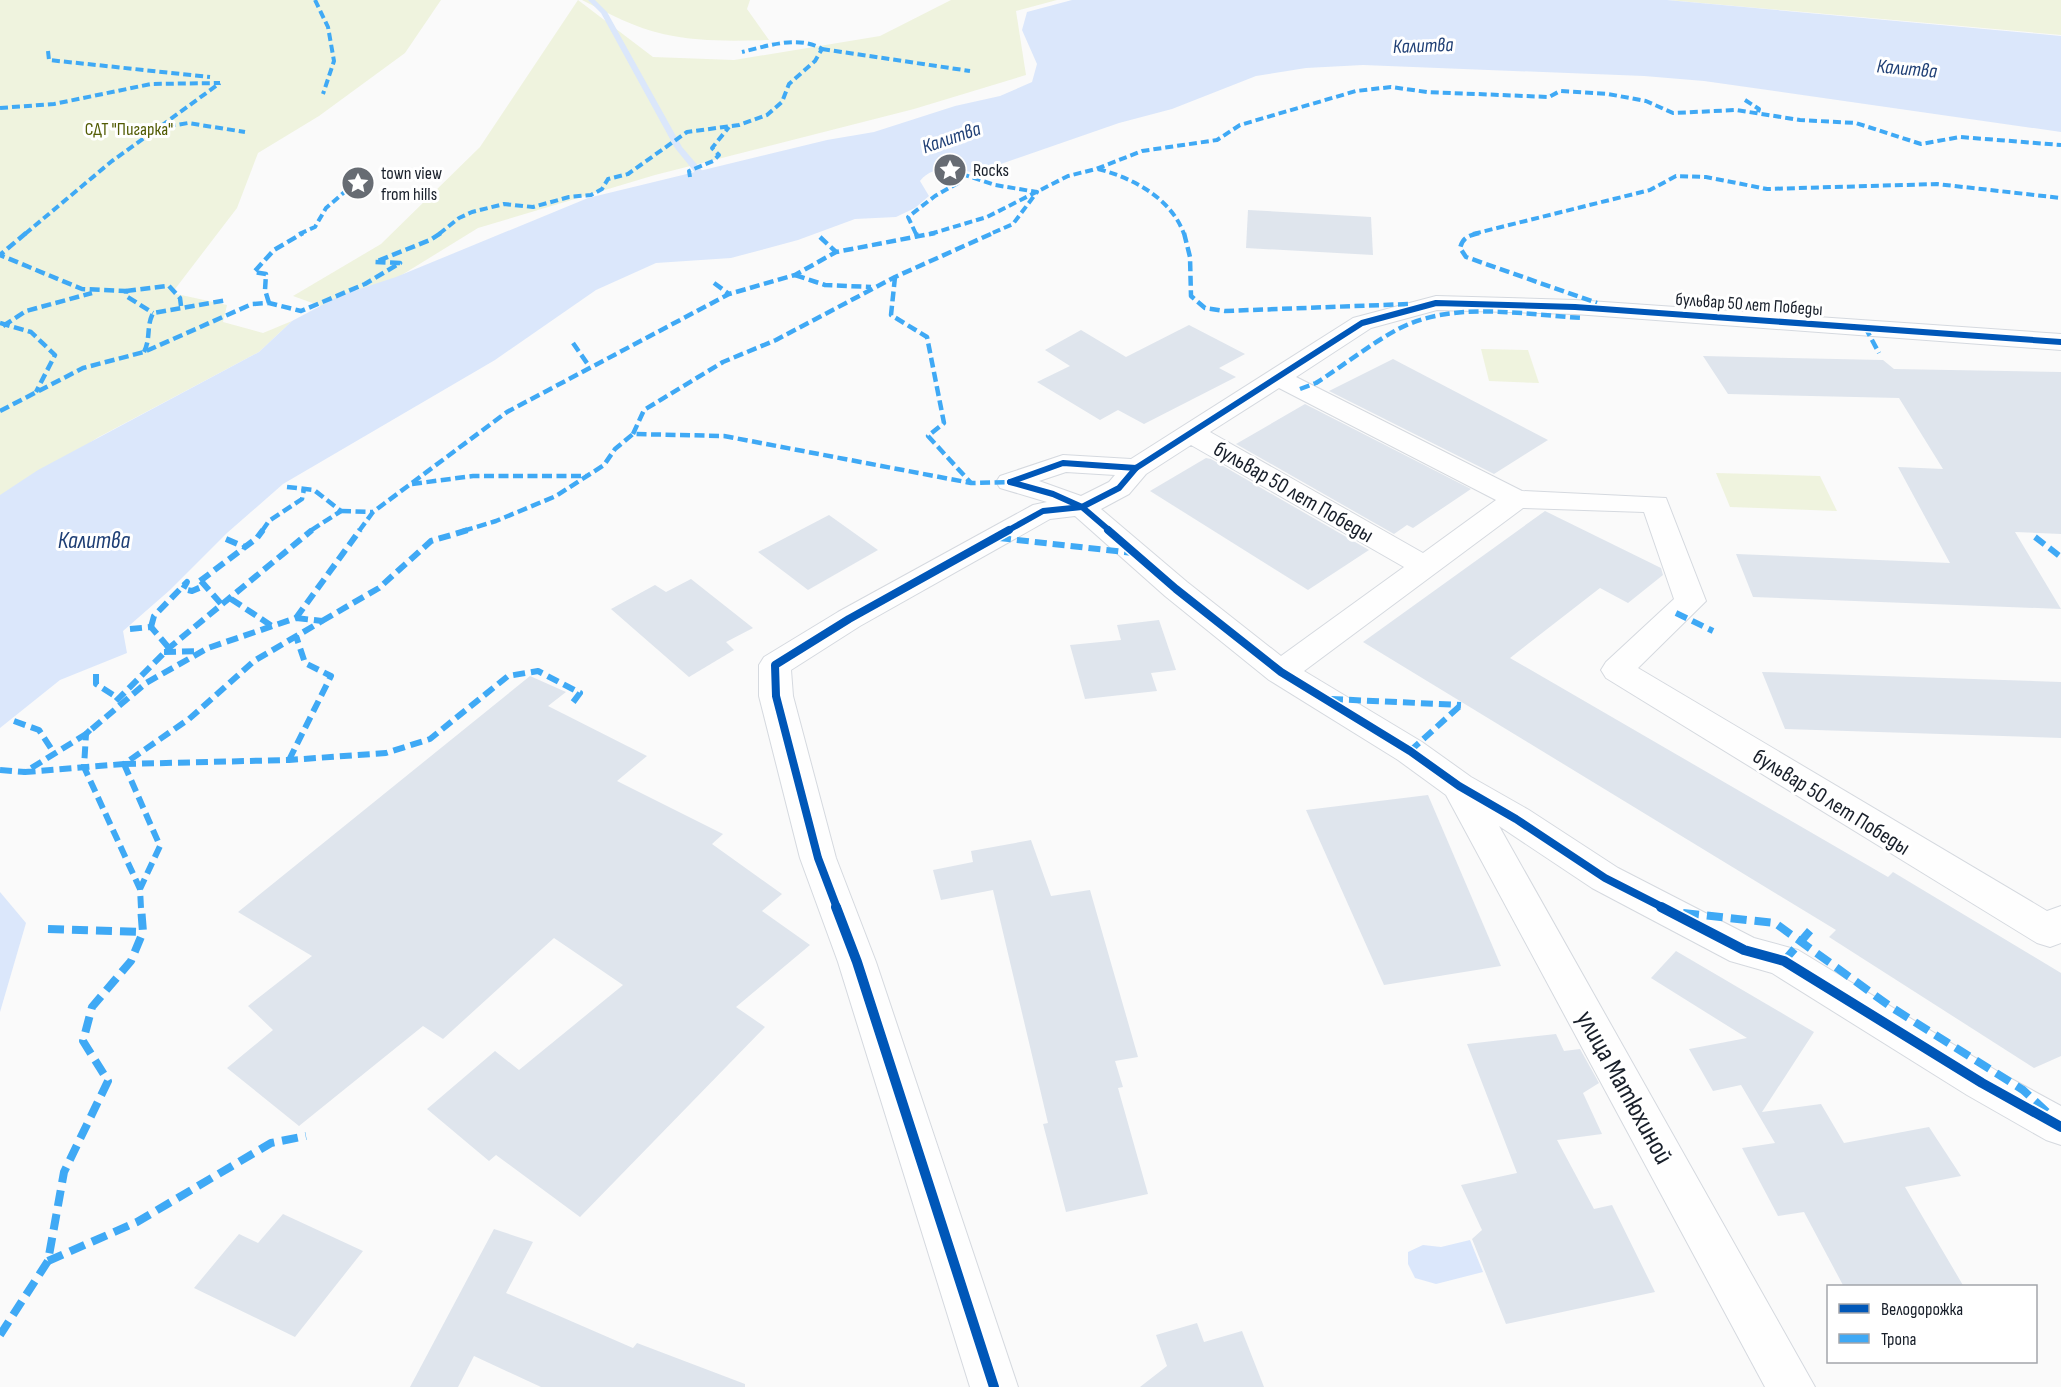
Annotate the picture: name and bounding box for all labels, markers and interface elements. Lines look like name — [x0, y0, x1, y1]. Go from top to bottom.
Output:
water label: Калитва — [1392, 33, 1454, 59]
water label: Калитва — [1876, 54, 1938, 84]
water label: Калитва — [919, 117, 984, 159]
park label: СДТ "Пигарка" — [85, 119, 173, 140]
place icon: Rocks — [932, 152, 968, 188]
place label: Rocks — [973, 160, 1009, 181]
place label: town view from hills — [381, 163, 442, 205]
place icon: town view from hills — [340, 165, 376, 201]
street label: бульвар 50 лет Победы — [1675, 289, 1823, 320]
street label: бульвар 50 лет Победы — [1208, 436, 1378, 549]
water label: Калитва — [58, 526, 131, 555]
street label: бульвар 50 лет Победы — [1748, 743, 1915, 861]
street label: улица Матюхиной — [1569, 1005, 1680, 1170]
legend — [1827, 1285, 2037, 1363]
text: Велодорожка — [1881, 1299, 1963, 1320]
text: Тропа — [1881, 1329, 1917, 1350]

